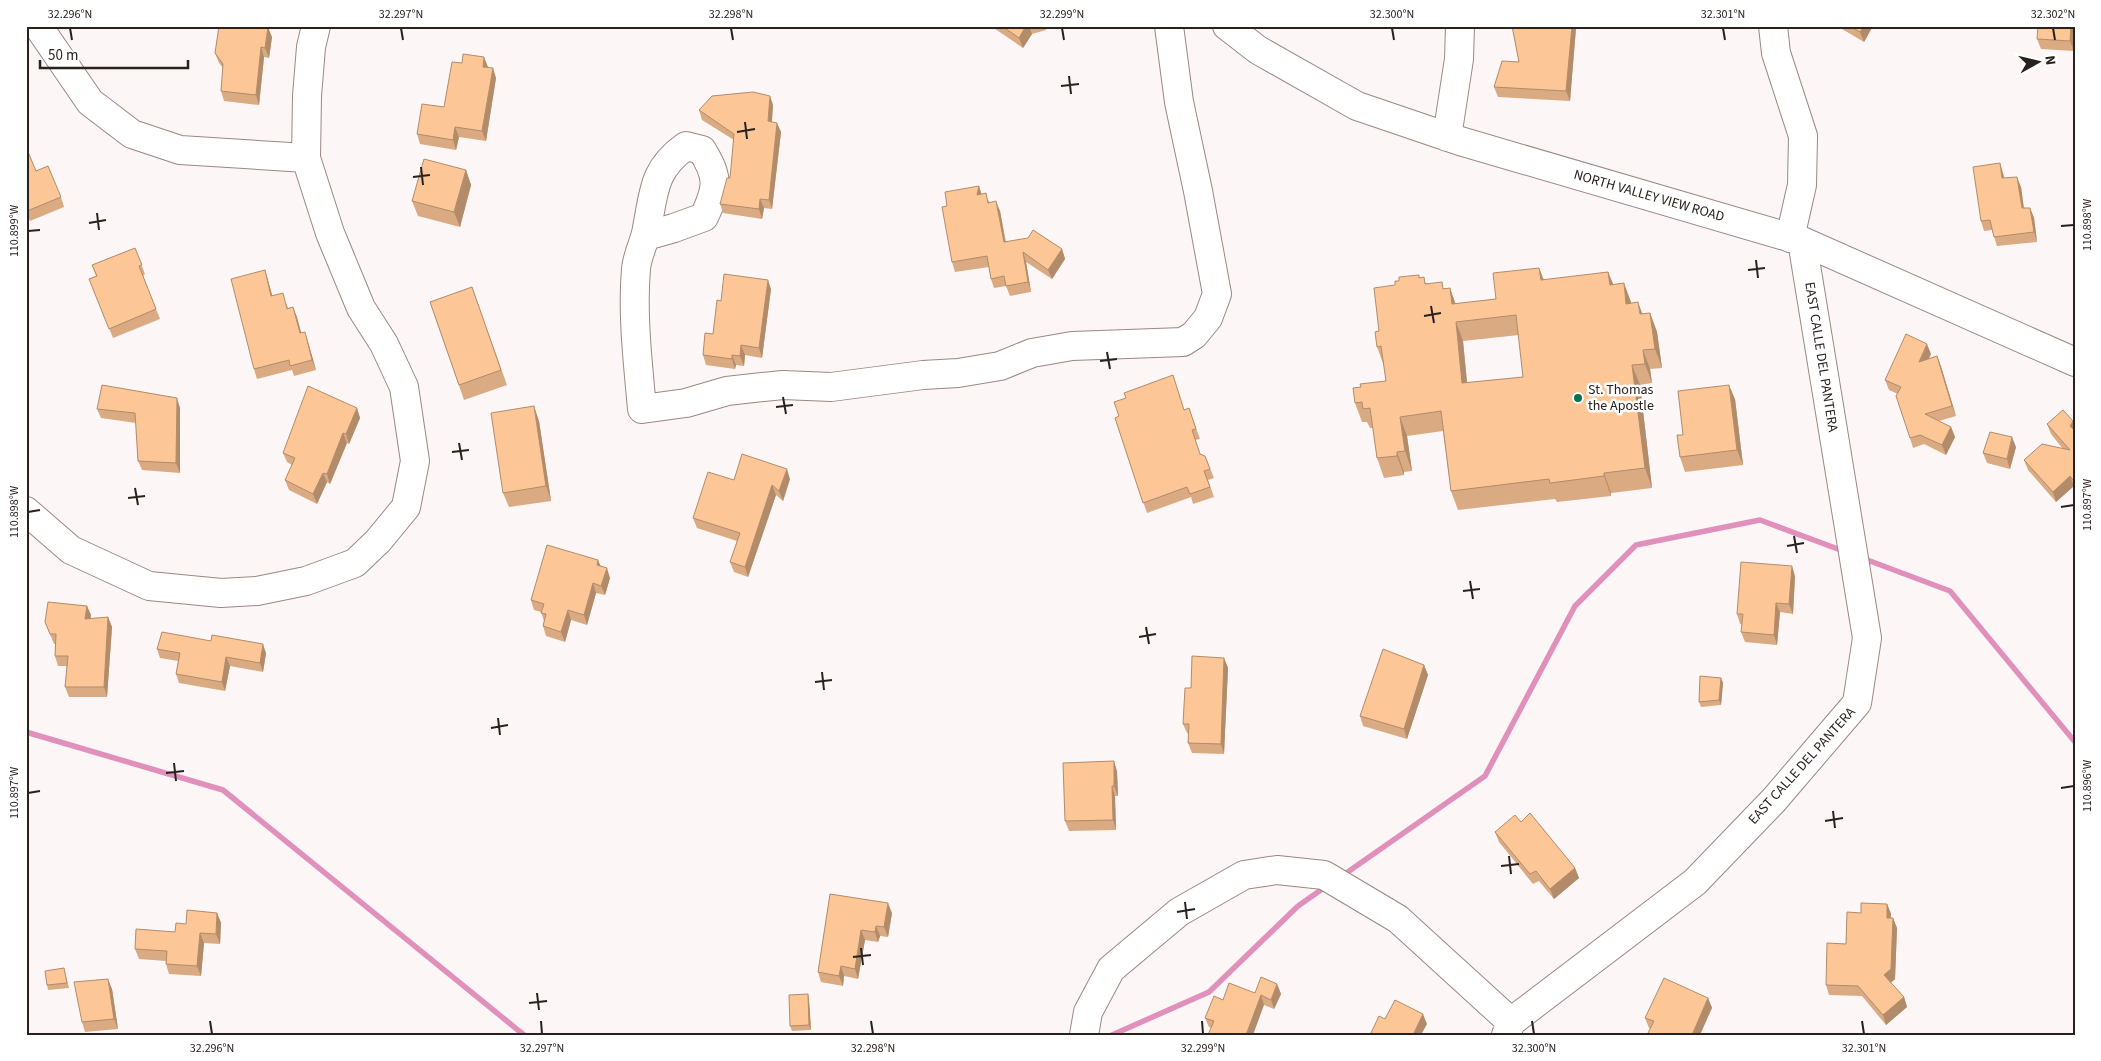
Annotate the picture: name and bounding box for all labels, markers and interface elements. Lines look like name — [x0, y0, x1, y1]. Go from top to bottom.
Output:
text: 32.296°N — [48, 6, 92, 23]
text: 32.297°N — [379, 6, 423, 23]
text: 32.298°N — [709, 6, 753, 23]
text: 32.299°N — [1040, 6, 1084, 23]
text: 32.300°N — [1370, 6, 1414, 23]
text: 32.301°N — [1701, 6, 1745, 23]
text: 32.302°N — [2031, 6, 2075, 23]
scale bar — [40, 38, 188, 70]
north arrow — [2014, 38, 2064, 88]
text: 50 m — [48, 45, 78, 66]
text: N — [2039, 54, 2060, 66]
street label: NORTH VALLEY VIEW ROAD — [1571, 165, 1727, 227]
text: 110.898°W — [2079, 198, 2096, 251]
text: 110.899°W — [6, 204, 23, 257]
street label: EAST CALLE DEL PANTERA — [1799, 280, 1843, 434]
place label: St. Thomas the Apostle — [1588, 380, 1654, 416]
marker: St. Thomas the Apostle — [1572, 392, 1584, 404]
text: 110.897°W — [2079, 478, 2096, 531]
text: 110.898°W — [6, 485, 23, 538]
street label: EAST CALLE DEL PANTERA — [1744, 703, 1860, 829]
text: 110.896°W — [2079, 759, 2096, 812]
text: 110.897°W — [6, 766, 23, 819]
text: 32.296°N — [190, 1040, 234, 1057]
text: 32.297°N — [520, 1040, 564, 1057]
text: 32.298°N — [851, 1040, 895, 1057]
text: 32.299°N — [1181, 1040, 1225, 1057]
text: 32.300°N — [1512, 1040, 1556, 1057]
text: 32.301°N — [1842, 1040, 1886, 1057]

